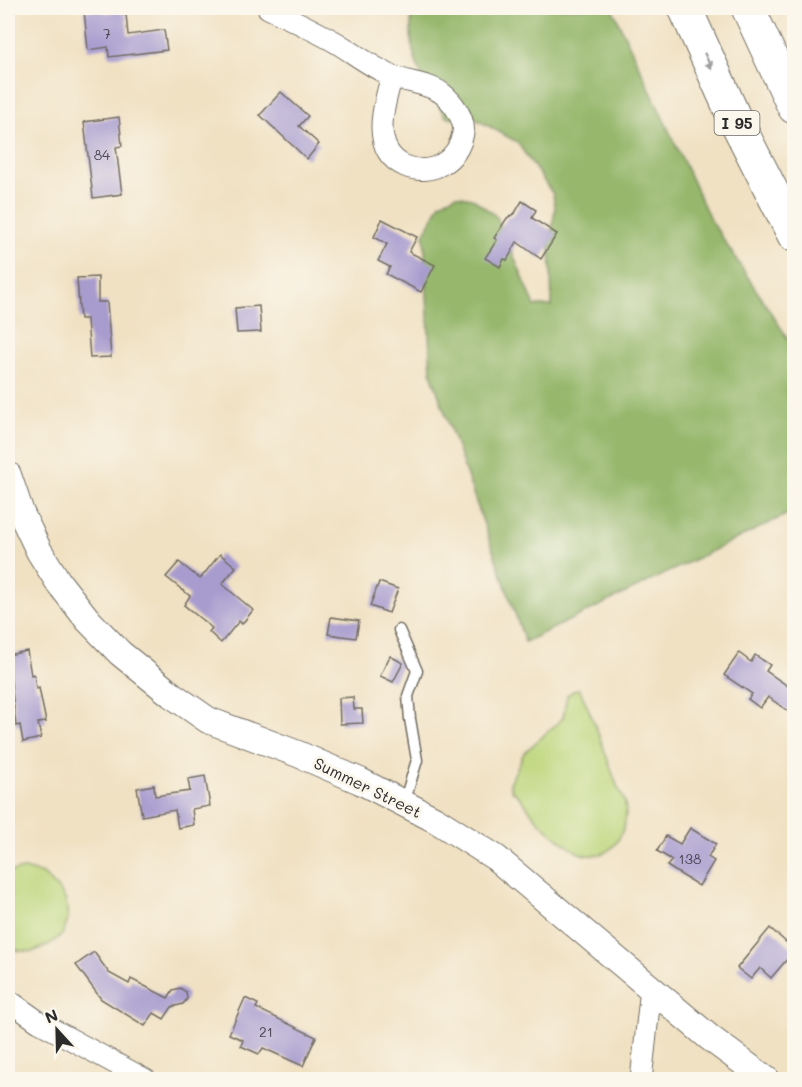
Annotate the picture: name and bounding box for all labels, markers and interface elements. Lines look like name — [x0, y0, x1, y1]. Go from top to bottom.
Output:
house number: 7 — [103, 24, 111, 43]
one-way arrow — [704, 53, 713, 70]
road number: I 95 — [714, 111, 760, 135]
house number: 84 — [94, 145, 111, 164]
street label: Summer Street — [311, 752, 425, 822]
house number: 138 — [679, 849, 701, 868]
north arrow — [27, 1000, 87, 1060]
text: N — [42, 1004, 61, 1028]
house number: 21 — [259, 1022, 273, 1041]

